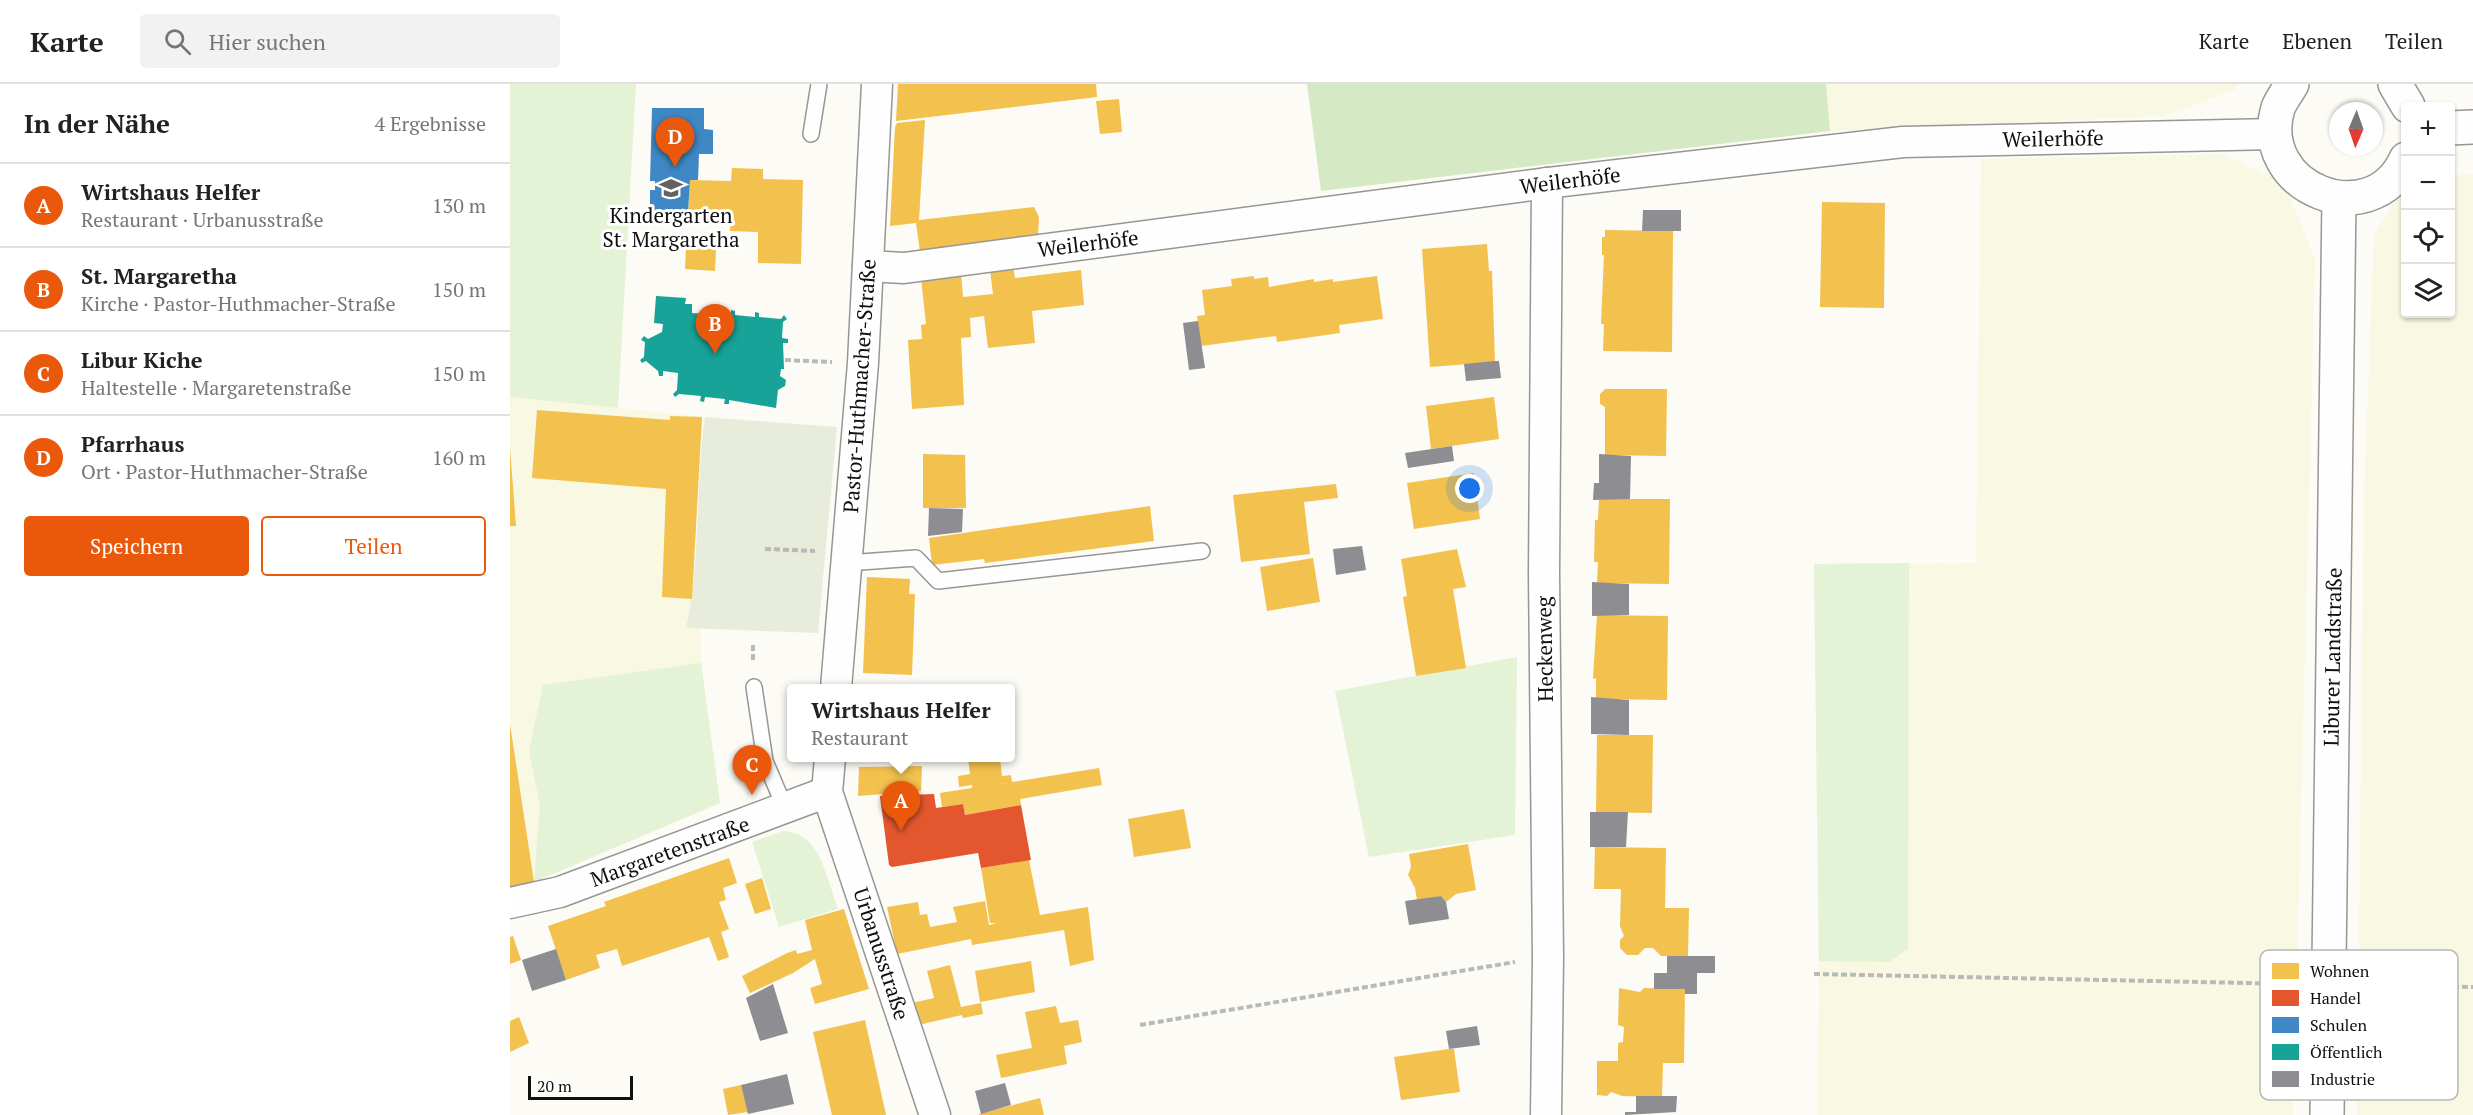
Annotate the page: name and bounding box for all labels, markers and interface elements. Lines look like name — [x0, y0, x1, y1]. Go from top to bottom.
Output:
search box — [140, 14, 560, 68]
text: Karte — [30, 23, 104, 60]
icon: search — [161, 25, 194, 58]
text: Hier suchen — [209, 27, 326, 56]
text: Karte — [2199, 27, 2249, 55]
text: Ebenen — [2282, 27, 2352, 55]
text: Teilen — [2385, 27, 2443, 55]
north arrow — [2329, 102, 2383, 156]
map controls — [2401, 102, 2455, 318]
button: + — [2401, 102, 2455, 156]
text: In der Nähe — [24, 106, 170, 140]
text: 4 Ergebnisse — [374, 110, 486, 137]
pin: D — [656, 118, 694, 167]
street label: Weilerhöfe — [2002, 123, 2104, 153]
button: − — [2401, 156, 2455, 210]
street label: Weilerhöfe — [1518, 160, 1622, 200]
school or university icon: Kindergarten St. Margaretha — [658, 175, 684, 201]
text: Wirtshaus Helfer — [81, 177, 260, 206]
text: A — [36, 192, 51, 219]
text: 130 m — [432, 192, 486, 219]
place label: Kindergarten St. Margaretha — [602, 201, 740, 253]
text: Restaurant · Urbanusstraße — [81, 206, 324, 233]
button: locate — [2401, 210, 2455, 264]
street label: Weilerhöfe — [1036, 223, 1140, 263]
street label: Pastor-Huthmacher-Straße — [836, 258, 882, 514]
text: St. Margaretha — [81, 261, 237, 290]
button: layers — [2401, 264, 2455, 318]
text: B — [37, 276, 50, 303]
text: 150 m — [432, 276, 486, 303]
text: Kirche · Pastor-Huthmacher-Straße — [81, 290, 396, 317]
pin: B — [696, 304, 734, 354]
text: Libur Kiche — [81, 345, 203, 374]
text: C — [37, 360, 50, 387]
text: 150 m — [432, 360, 486, 387]
text: Haltestelle · Margaretenstraße — [81, 374, 351, 401]
text: Pfarrhaus — [81, 429, 184, 458]
text: D — [36, 444, 51, 471]
text: 160 m — [432, 444, 486, 471]
text: Ort · Pastor-Huthmacher-Straße — [81, 458, 368, 485]
your location — [1455, 474, 1484, 503]
button: Speichern — [24, 516, 249, 576]
button: Teilen — [261, 516, 486, 576]
street label: Liburer Landstraße — [2316, 567, 2348, 747]
street label: Heckenweg — [1529, 595, 1559, 702]
popup — [787, 684, 1015, 762]
text: Wirtshaus Helfer — [811, 695, 991, 724]
text: Restaurant — [811, 724, 909, 751]
pin: C — [732, 746, 772, 795]
pin: A — [882, 782, 920, 831]
street label: Margaretenstraße — [586, 809, 753, 893]
street label: Urbanusstraße — [847, 884, 916, 1023]
legend — [2260, 950, 2458, 1100]
text: Wohnen — [2310, 960, 2370, 982]
text: Handel — [2310, 987, 2361, 1009]
text: Schulen — [2310, 1014, 2367, 1036]
text: Öffentlich — [2310, 1041, 2383, 1063]
text: Industrie — [2310, 1068, 2375, 1090]
scale bar — [528, 1073, 633, 1100]
text: 20 m — [537, 1075, 572, 1097]

